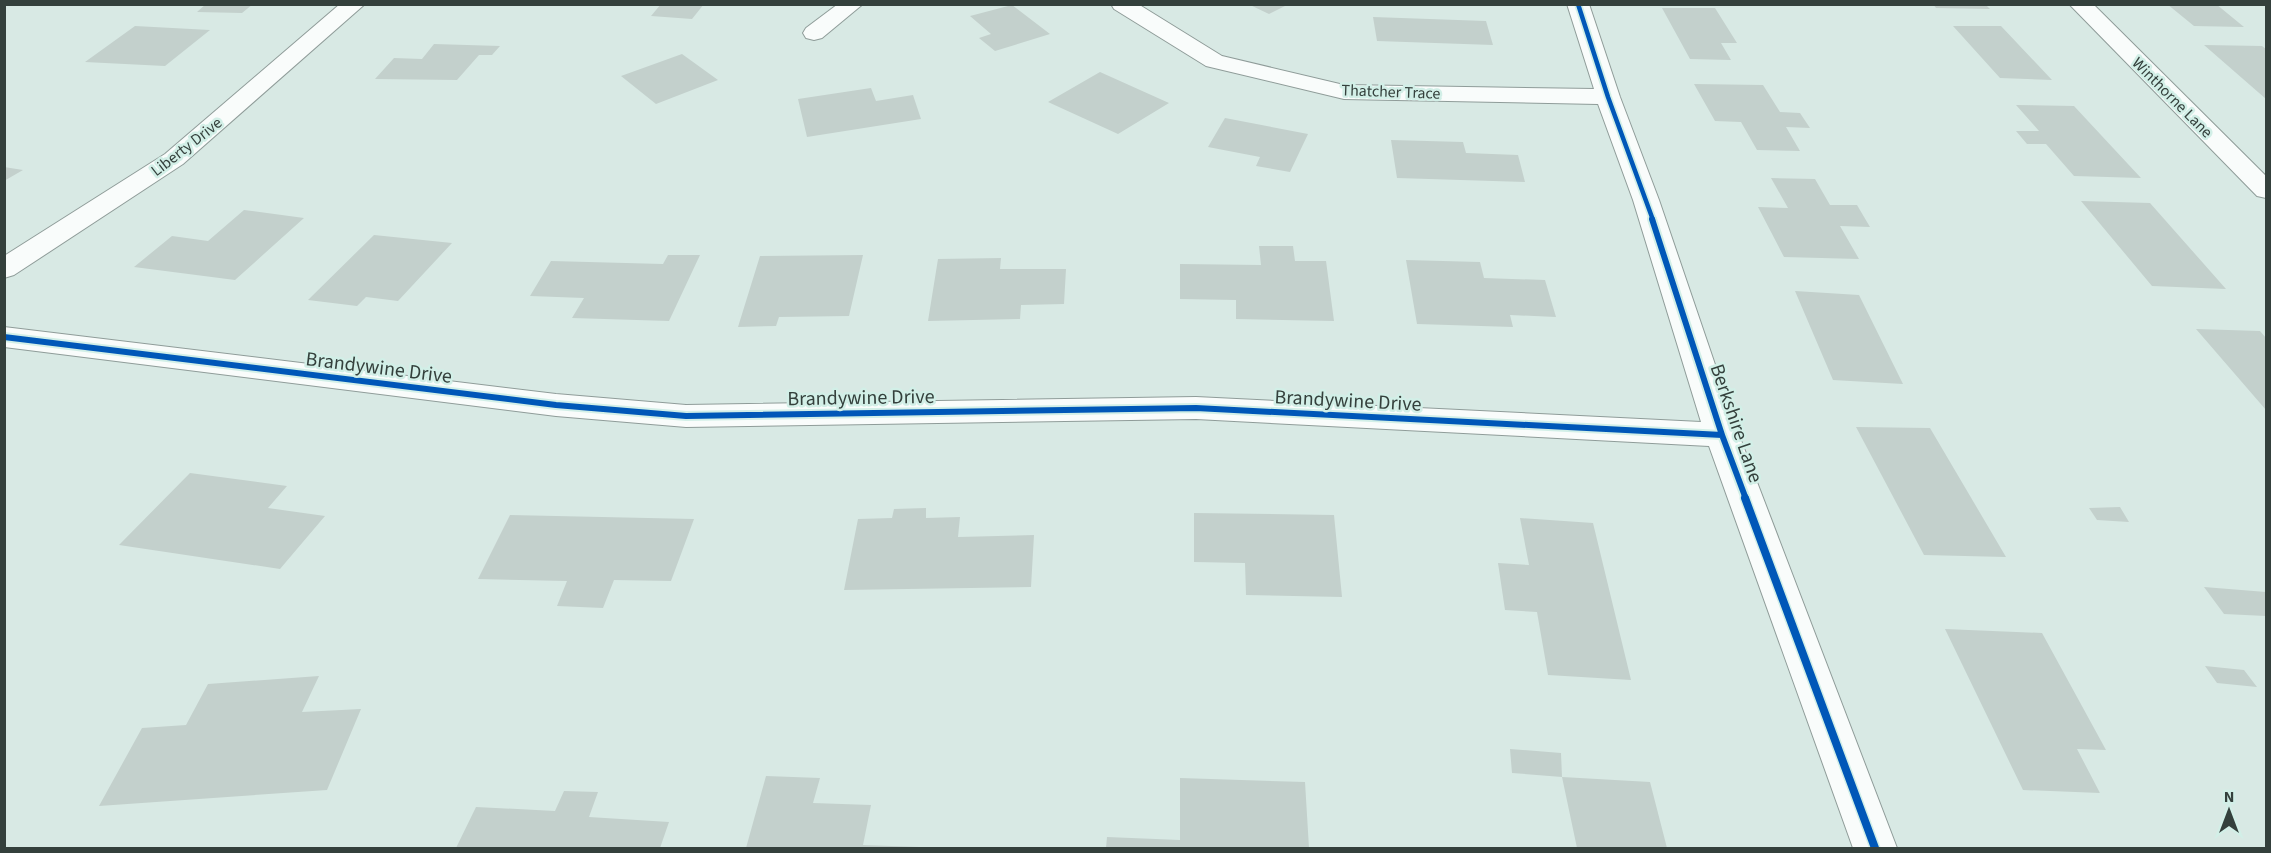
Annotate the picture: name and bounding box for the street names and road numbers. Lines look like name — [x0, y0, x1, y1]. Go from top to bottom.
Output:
street label: Winthorne Lane — [2127, 52, 2218, 143]
street label: Thatcher Trace — [1341, 79, 1441, 105]
street label: Liberty Drive — [146, 112, 227, 182]
street label: Brandywine Drive — [304, 345, 454, 391]
street label: Berkshire Lane — [1703, 360, 1770, 487]
street label: Brandywine Drive — [787, 383, 935, 413]
street label: Brandywine Drive — [1274, 383, 1422, 419]

